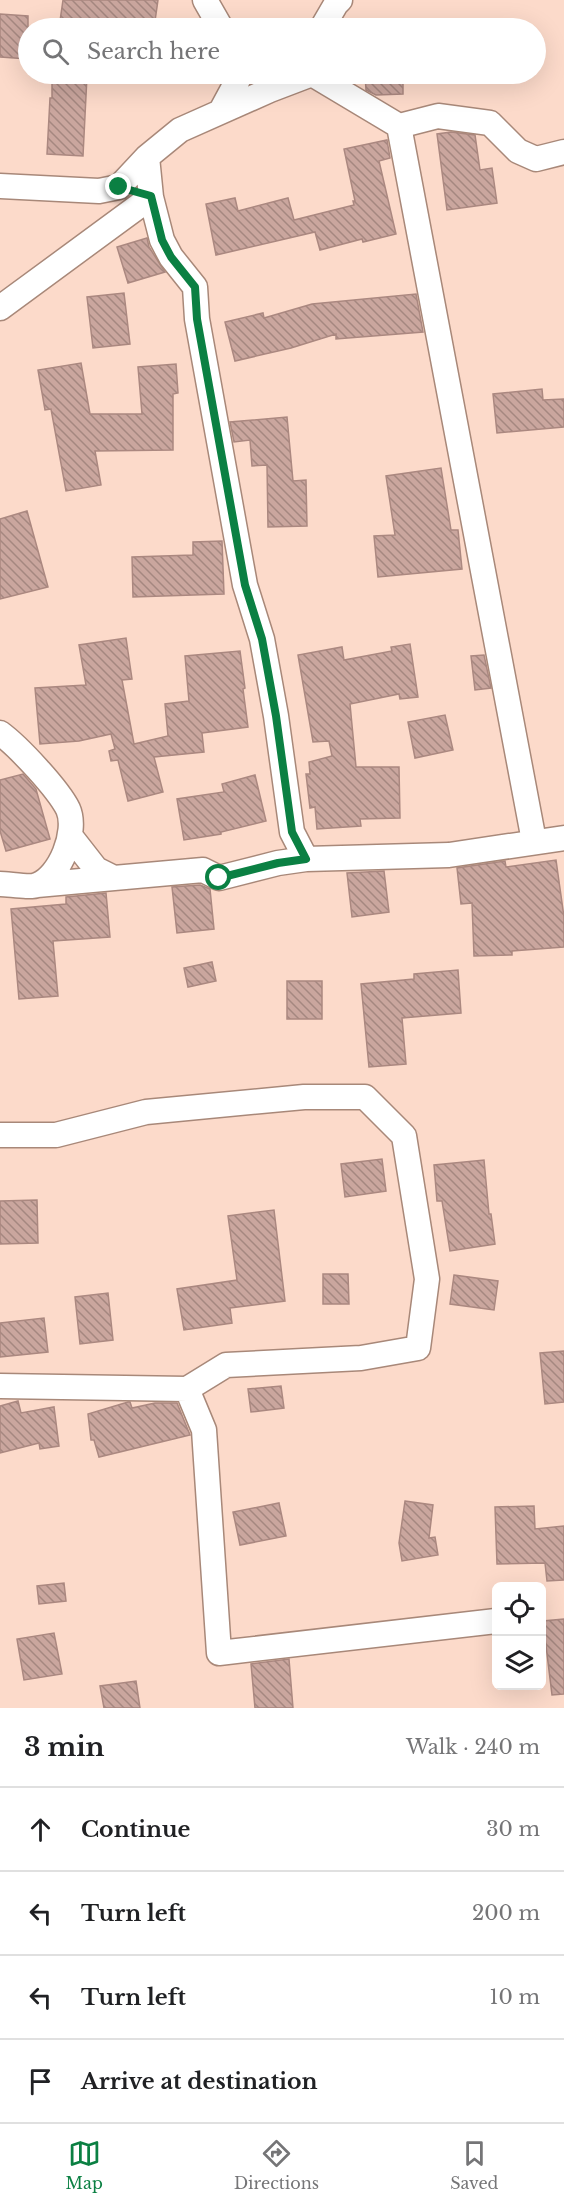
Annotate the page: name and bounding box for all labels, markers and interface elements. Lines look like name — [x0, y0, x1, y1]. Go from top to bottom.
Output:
search box — [18, 18, 546, 84]
icon: search — [39, 35, 72, 68]
text: Search here — [87, 38, 220, 65]
route end — [105, 173, 131, 199]
route start — [205, 864, 231, 890]
map controls — [492, 1582, 546, 1690]
button: locate — [492, 1582, 546, 1636]
button: layers — [492, 1636, 546, 1690]
text: 3 min — [24, 1731, 105, 1763]
text: Walk · 240 m — [406, 1735, 540, 1759]
icon: ahead — [24, 1813, 57, 1846]
text: Continue — [81, 1816, 190, 1843]
text: 30 m — [486, 1817, 540, 1841]
icon: left — [24, 1897, 57, 1930]
text: Turn left — [81, 1900, 186, 1927]
text: 200 m — [472, 1901, 540, 1925]
icon: left — [24, 1981, 57, 2014]
text: Turn left — [81, 1984, 186, 2011]
text: 10 m — [490, 1985, 540, 2009]
icon: arrive — [24, 2065, 57, 2098]
text: Arrive at destination — [81, 2068, 318, 2095]
tab: Map — [66, 2137, 103, 2193]
tab: Directions — [234, 2137, 319, 2193]
tab: Saved — [450, 2137, 498, 2193]

